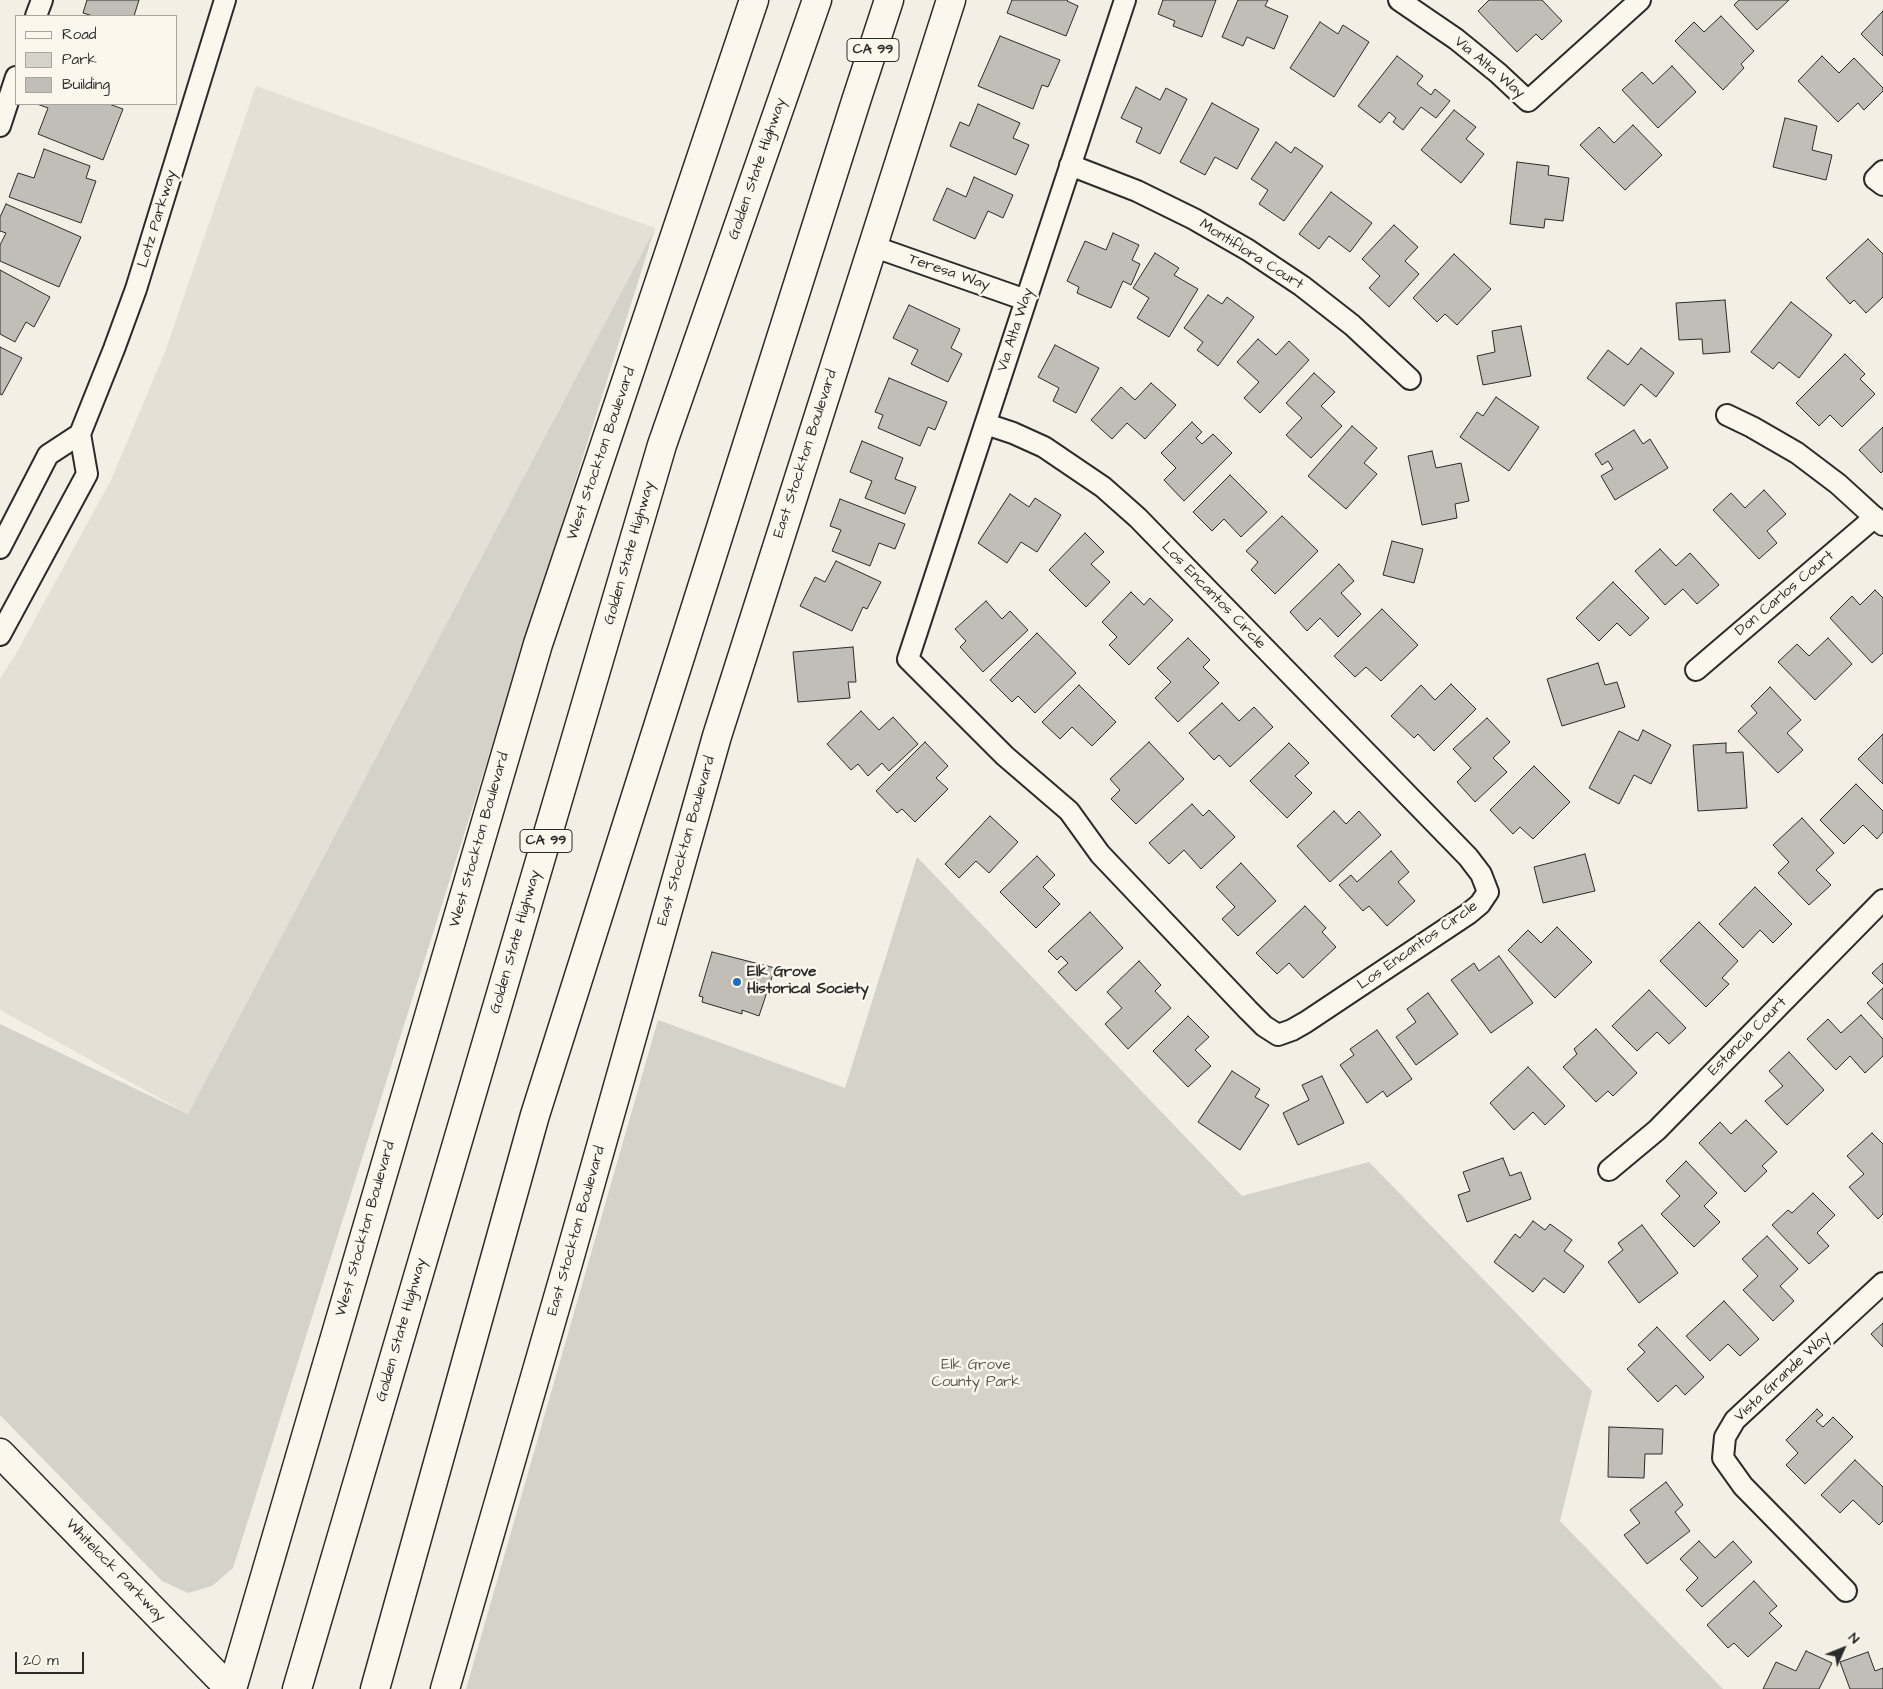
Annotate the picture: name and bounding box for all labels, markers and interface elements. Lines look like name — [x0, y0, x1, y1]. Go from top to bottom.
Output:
legend — [15, 15, 178, 105]
text: Road — [62, 24, 96, 45]
street label: Via Alta Way — [1450, 33, 1528, 103]
road number: CA 99 — [847, 38, 899, 62]
text: Park — [62, 49, 97, 70]
text: Building — [62, 74, 110, 95]
street label: Golden State Highway — [725, 96, 791, 242]
street label: Lotz Parkway — [135, 168, 181, 270]
street label: Montiflora Court — [1196, 216, 1306, 294]
street label: Teresa Way — [906, 251, 992, 295]
street label: Via Alta Way — [994, 286, 1038, 374]
street label: West Stockton Boulevard — [564, 365, 640, 543]
street label: East Stockton Boulevard — [770, 368, 842, 540]
street label: Golden State Highway — [601, 479, 659, 627]
street label: Los Encantos Circle — [1157, 538, 1269, 654]
street label: Don Carlos Court — [1732, 547, 1838, 641]
street label: West Stockton Boulevard — [446, 750, 514, 930]
street label: East Stockton Boulevard — [654, 754, 720, 928]
road number: CA 99 — [520, 829, 572, 852]
street label: Golden State Highway — [487, 868, 545, 1016]
street label: Los Encantos Circle — [1354, 898, 1482, 994]
place label: Elk Grove Historical Society — [747, 964, 869, 999]
marker: Elk Grove Historical Society — [731, 976, 743, 988]
street label: Estancia Court — [1705, 994, 1791, 1080]
street label: West Stockton Boulevard — [332, 1139, 400, 1319]
street label: East Stockton Boulevard — [544, 1144, 610, 1318]
street label: Golden State Highway — [373, 1256, 431, 1404]
street label: Vista Grande Way — [1731, 1328, 1835, 1426]
park label: Elk Grove County Park — [931, 1357, 1021, 1392]
street label: Whitelock Parkway — [61, 1516, 169, 1626]
north arrow — [1818, 1624, 1868, 1674]
text: N — [1844, 1628, 1864, 1649]
scale bar — [18, 1642, 86, 1674]
text: 20 m — [23, 1650, 59, 1671]

